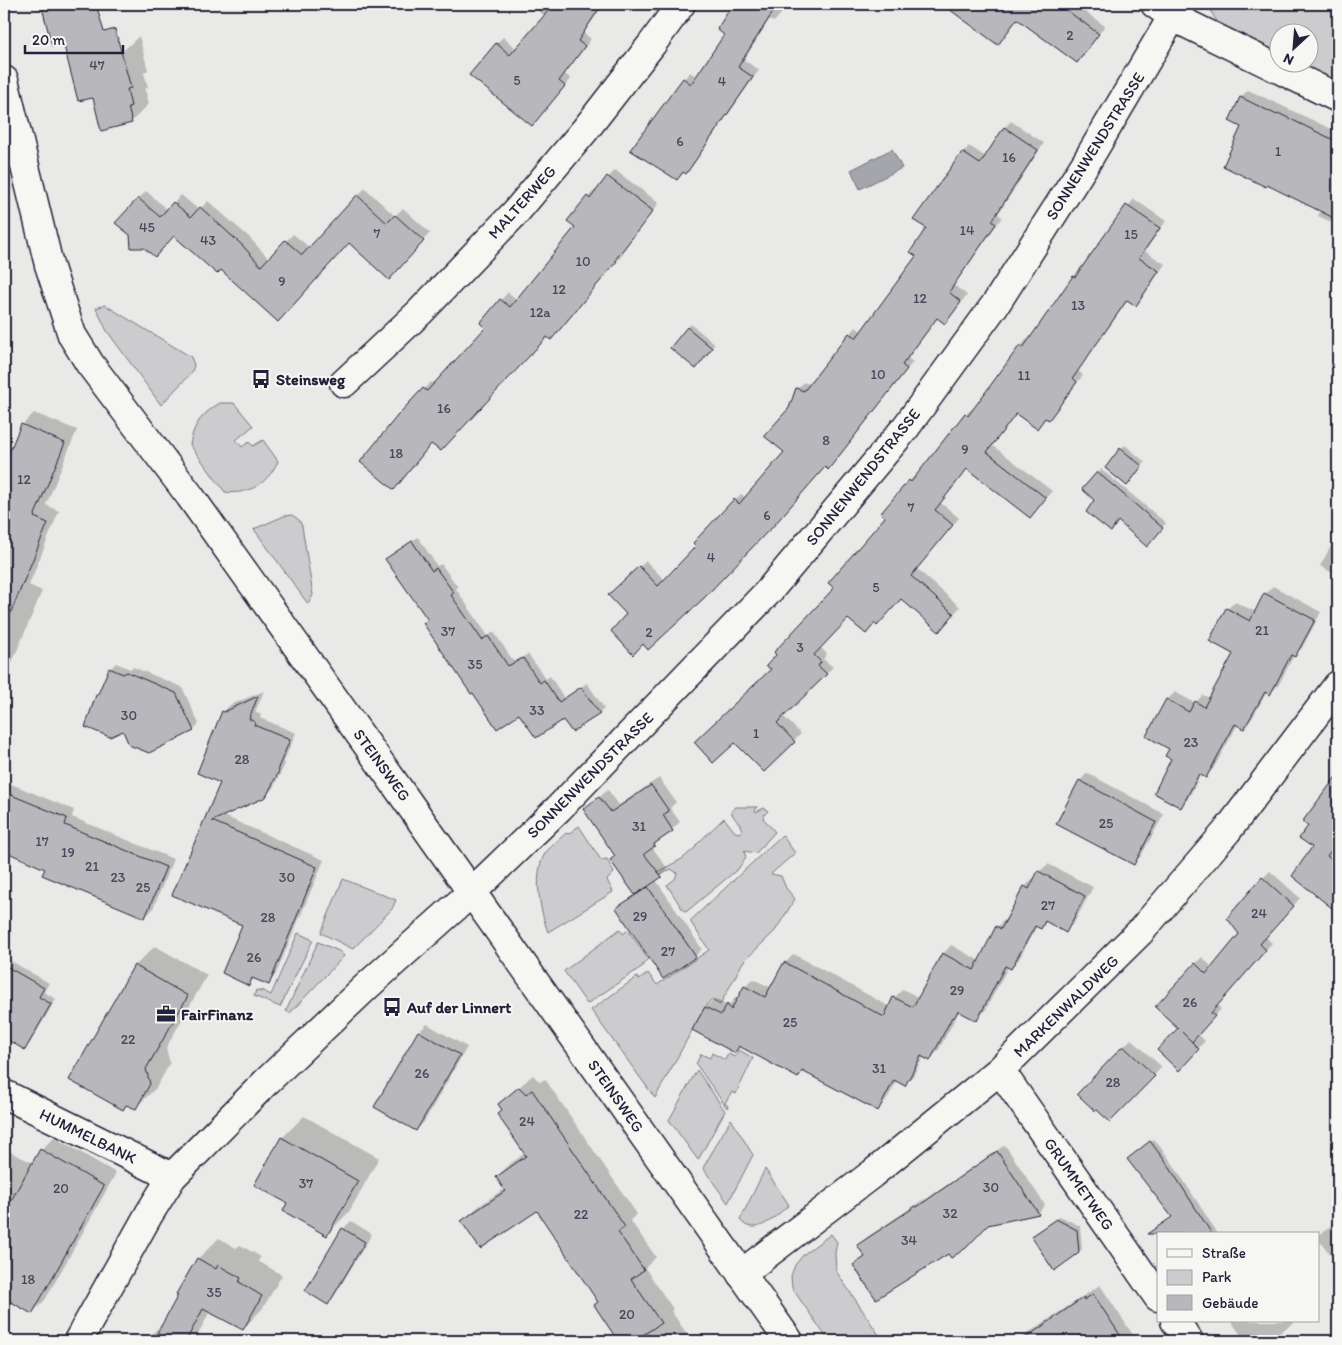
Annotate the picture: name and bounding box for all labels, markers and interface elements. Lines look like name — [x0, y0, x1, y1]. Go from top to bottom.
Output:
scale bar — [25, 22, 122, 54]
north arrow — [1270, 22, 1320, 72]
house number: 2 — [1066, 27, 1074, 44]
text: 20 m — [32, 31, 66, 49]
text: N — [1281, 50, 1296, 69]
house number: 47 — [89, 57, 105, 74]
street label: SONNENWENDSTRASSE — [1042, 69, 1148, 223]
house number: 5 — [513, 72, 521, 89]
house number: 4 — [718, 73, 727, 90]
house number: 6 — [676, 133, 684, 150]
house number: 1 — [1275, 143, 1282, 160]
house number: 16 — [1002, 149, 1016, 166]
street label: MALTERWEG — [484, 161, 560, 243]
house number: 45 — [139, 219, 155, 236]
house number: 14 — [960, 222, 975, 239]
house number: 7 — [374, 225, 381, 242]
house number: 15 — [1124, 226, 1138, 243]
house number: 43 — [200, 232, 216, 249]
house number: 10 — [575, 253, 591, 270]
house number: 9 — [278, 273, 286, 290]
house number: 12 — [552, 281, 567, 298]
house number: 12 — [913, 290, 928, 307]
house number: 13 — [1071, 297, 1085, 314]
house number: 12a — [529, 304, 551, 321]
house number: 10 — [870, 366, 886, 383]
house number: 11 — [1018, 367, 1031, 384]
bus stop icon: Steinsweg — [250, 368, 272, 390]
place label: Steinsweg — [276, 370, 346, 390]
house number: 16 — [437, 400, 451, 417]
street label: SONNENWENDSTRASSE — [802, 405, 924, 549]
house number: 8 — [822, 432, 830, 449]
house number: 9 — [961, 441, 969, 458]
house number: 18 — [389, 445, 403, 462]
house number: 12 — [17, 471, 32, 488]
house number: 7 — [908, 499, 915, 516]
house number: 6 — [763, 507, 771, 524]
house number: 4 — [707, 549, 716, 566]
house number: 5 — [872, 579, 880, 596]
house number: 21 — [1255, 622, 1269, 639]
house number: 37 — [441, 623, 455, 640]
house number: 2 — [645, 624, 653, 641]
house number: 3 — [796, 639, 804, 656]
house number: 35 — [468, 656, 482, 673]
house number: 33 — [529, 702, 545, 719]
house number: 30 — [121, 707, 137, 724]
street label: SONNENWENDSTRASSE — [523, 708, 657, 842]
street label: STEINSWEG — [350, 725, 414, 805]
house number: 1 — [753, 725, 760, 742]
house number: 23 — [1184, 734, 1199, 751]
house number: 28 — [234, 751, 250, 768]
house number: 25 — [1099, 815, 1113, 832]
house number: 31 — [632, 818, 647, 835]
house number: 17 — [35, 833, 49, 850]
house number: 19 — [61, 844, 75, 861]
house number: 21 — [85, 858, 99, 875]
house number: 23 — [111, 869, 126, 886]
house number: 30 — [279, 869, 295, 886]
house number: 25 — [136, 879, 150, 896]
house number: 27 — [1041, 897, 1055, 914]
house number: 24 — [1251, 905, 1267, 922]
house number: 29 — [633, 908, 647, 925]
house number: 28 — [260, 909, 276, 926]
house number: 27 — [661, 943, 675, 960]
house number: 26 — [247, 949, 261, 966]
street label: MARKENWALDWEG — [1009, 951, 1123, 1061]
house number: 29 — [950, 982, 964, 999]
house number: 26 — [1183, 994, 1197, 1011]
bus stop icon: Auf der Linnert — [381, 996, 403, 1018]
place label: Auf der Linnert — [406, 998, 511, 1017]
office icon: FairFinanz — [155, 1003, 177, 1025]
place label: FairFinanz — [181, 1005, 254, 1024]
house number: 25 — [783, 1014, 797, 1031]
house number: 22 — [121, 1031, 136, 1048]
street label: STEINSWEG — [584, 1056, 648, 1136]
house number: 31 — [872, 1060, 887, 1077]
house number: 26 — [415, 1065, 429, 1082]
house number: 28 — [1105, 1074, 1121, 1091]
street label: HUMMELBANK — [36, 1104, 140, 1168]
house number: 24 — [519, 1113, 535, 1130]
street label: GRUMMETWEG — [1040, 1134, 1118, 1234]
house number: 37 — [299, 1175, 313, 1192]
house number: 30 — [983, 1179, 999, 1196]
house number: 20 — [53, 1180, 69, 1197]
house number: 32 — [943, 1205, 958, 1222]
house number: 22 — [574, 1206, 589, 1223]
house number: 34 — [901, 1232, 918, 1249]
legend — [1157, 1232, 1320, 1322]
text: Straße — [1202, 1244, 1246, 1262]
text: Park — [1202, 1268, 1232, 1286]
house number: 18 — [21, 1271, 35, 1288]
house number: 35 — [207, 1284, 221, 1301]
text: Gebäude — [1202, 1294, 1259, 1312]
house number: 20 — [619, 1306, 635, 1323]

